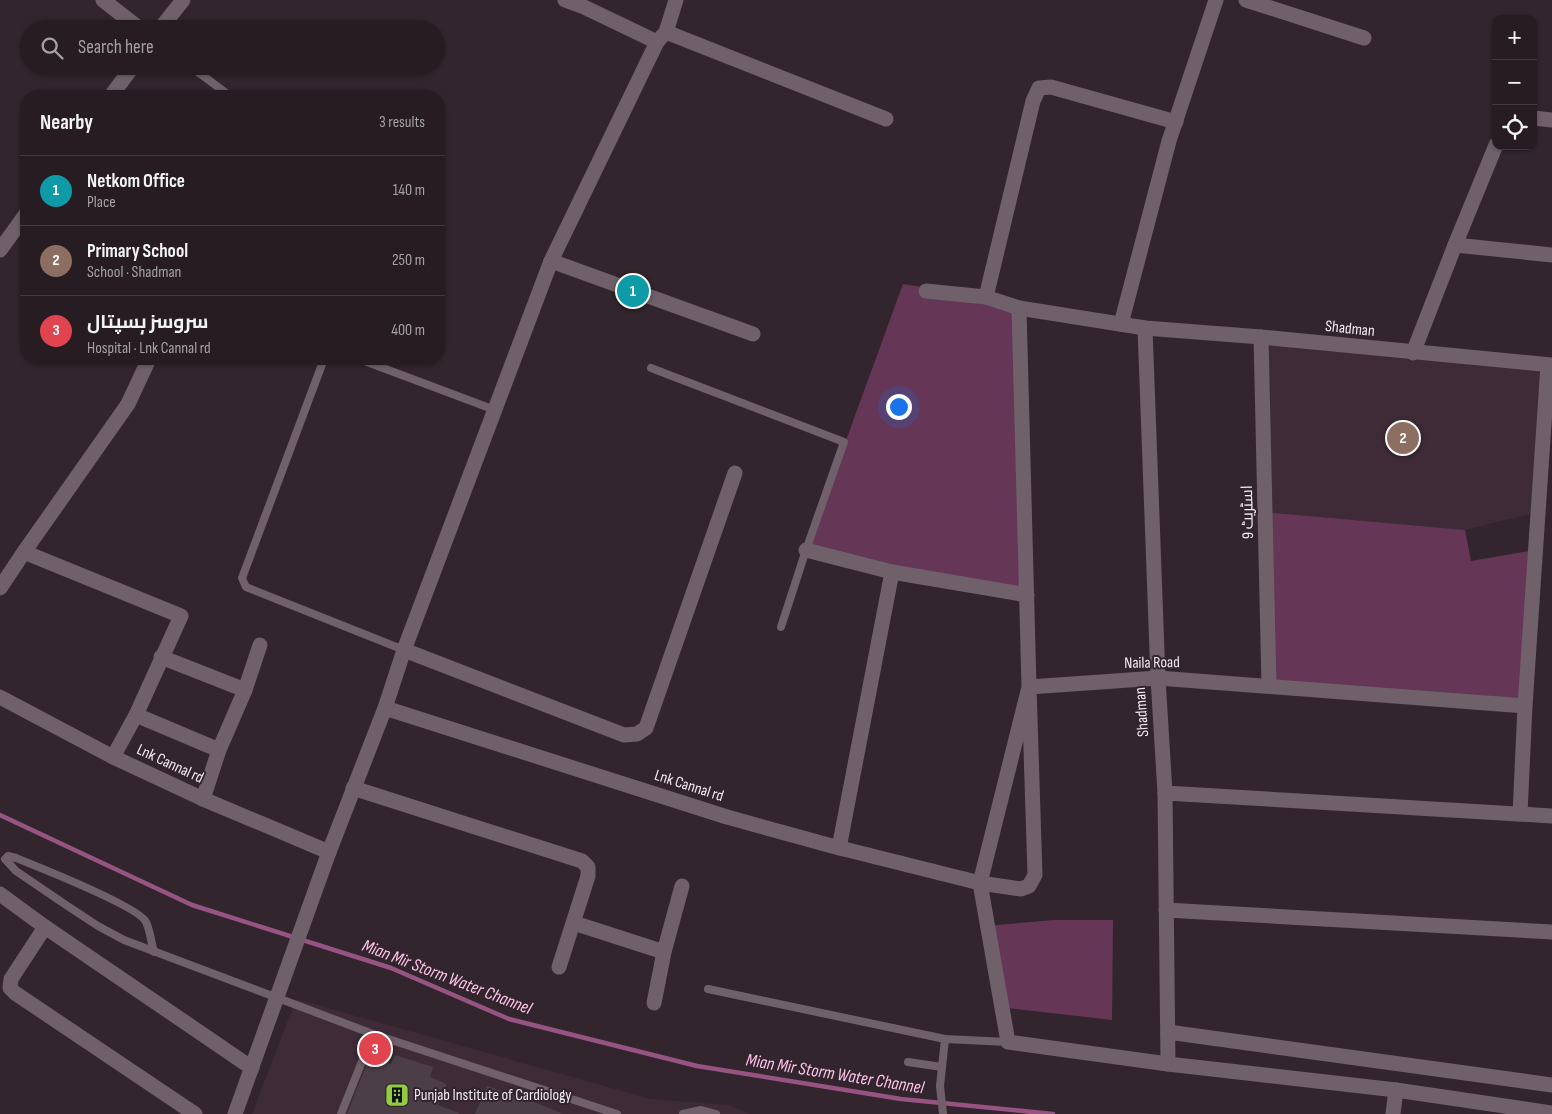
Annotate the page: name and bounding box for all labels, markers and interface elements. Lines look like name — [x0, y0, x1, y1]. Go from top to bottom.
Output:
map controls — [1492, 15, 1537, 150]
button: + — [1492, 15, 1537, 60]
search box — [20, 20, 445, 75]
icon: search — [38, 34, 66, 62]
text: Search here — [78, 36, 154, 59]
button: − — [1492, 60, 1537, 105]
button: locate — [1492, 105, 1537, 150]
text: Nearby — [40, 110, 93, 135]
text: 3 results — [379, 113, 425, 132]
text: Netkom Office — [87, 170, 185, 193]
text: 1 — [53, 181, 59, 200]
text: 140 m — [393, 181, 425, 200]
text: Place — [87, 193, 116, 212]
text: Primary School — [87, 240, 188, 263]
text: 2 — [52, 251, 60, 270]
text: 250 m — [392, 251, 425, 270]
text: School · Shadman — [87, 263, 181, 282]
pin: 1 — [617, 272, 649, 310]
text: سروسز ہسپتال — [87, 311, 208, 334]
street label: Shadman — [1324, 317, 1376, 341]
text: 3 — [52, 321, 60, 340]
text: 400 m — [391, 321, 425, 340]
text: Hospital · Lnk Cannal rd — [87, 339, 211, 358]
your location — [886, 394, 912, 420]
pin: 2 — [1387, 419, 1419, 457]
street label: اسٹریٹ 9 — [1238, 485, 1258, 539]
street label: Naila Road — [1124, 653, 1180, 673]
street label: Shadman — [1131, 686, 1153, 738]
street label: Lnk Cannal rd — [134, 740, 206, 788]
street label: Lnk Cannal rd — [652, 766, 726, 806]
water label: Mian Mir Storm Water Channel — [359, 935, 535, 1019]
pin: 3 — [359, 1030, 391, 1068]
water label: Mian Mir Storm Water Channel — [745, 1050, 926, 1099]
building icon: Punjab Institute of Cardiology — [384, 1082, 410, 1108]
place label: Punjab Institute of Cardiology — [414, 1086, 571, 1105]

